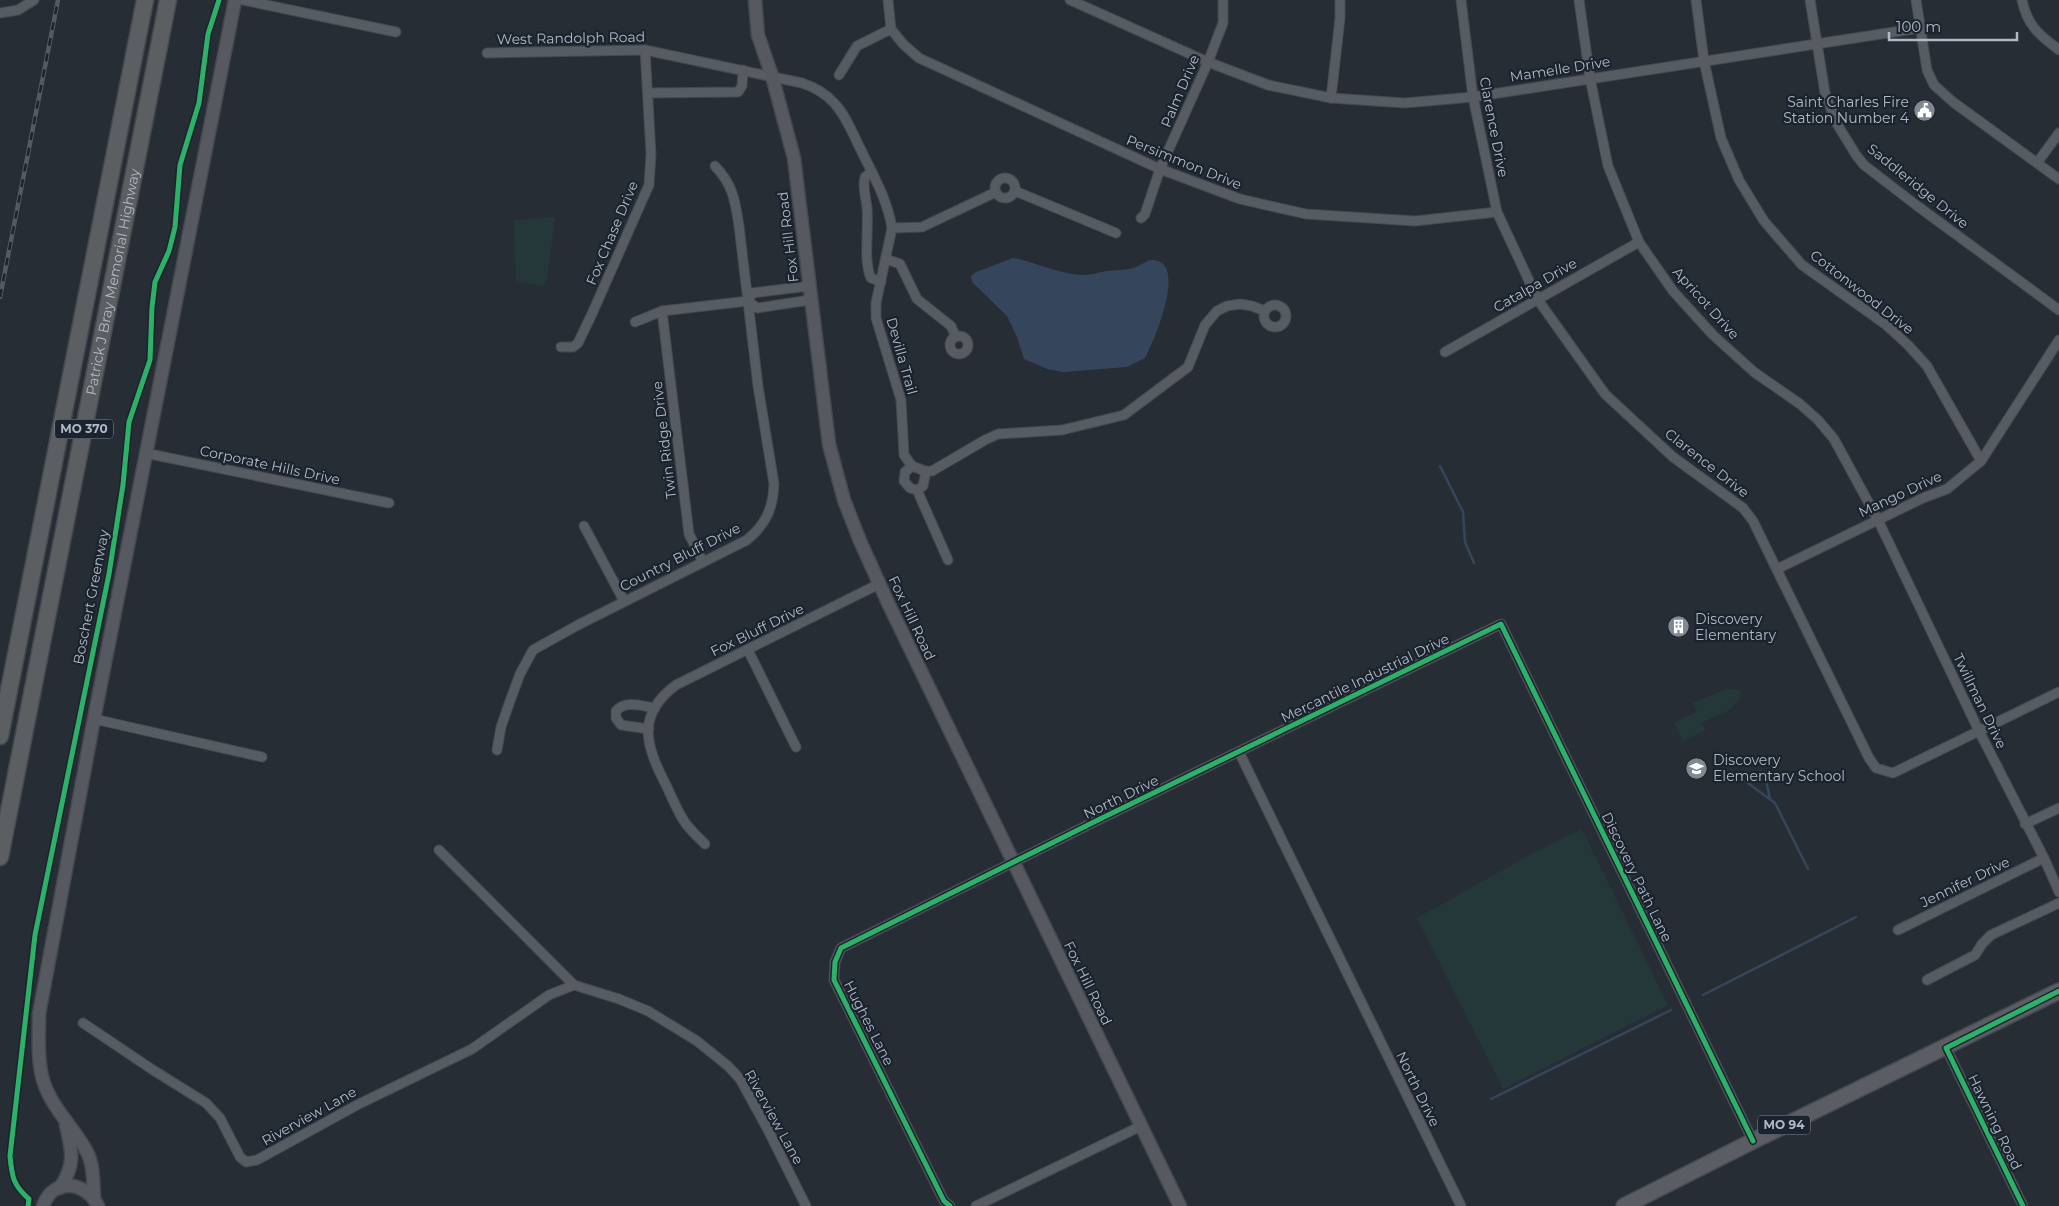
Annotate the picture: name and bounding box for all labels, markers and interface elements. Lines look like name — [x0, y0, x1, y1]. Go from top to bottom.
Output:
scale bar — [1889, 10, 2016, 42]
text: 100 m — [1896, 17, 1941, 36]
street label: West Randolph Road — [497, 28, 645, 48]
street label: Palm Drive — [1157, 52, 1203, 130]
street label: Mamelle Drive — [1509, 52, 1611, 86]
street label: Clarence Drive — [1475, 75, 1513, 179]
place label: Saint Charles Fire Station Number 4 — [1783, 93, 1910, 127]
public building icon: Saint Charles Fire Station Number 4 — [1913, 98, 1937, 122]
street label: Persimmon Drive — [1124, 131, 1244, 193]
street label: Saddleridge Drive — [1864, 140, 1972, 232]
street label: Patrick J Bray Memorial Highway — [82, 167, 144, 397]
street label: Fox Chase Drive — [582, 178, 642, 288]
street label: Fox Hill Road — [774, 191, 802, 283]
street label: Cottonwood Drive — [1806, 246, 1918, 338]
street label: Catalpa Drive — [1490, 254, 1580, 316]
street label: Apricot Drive — [1669, 263, 1743, 343]
street label: Devilla Trail — [882, 315, 922, 397]
street label: Twin Ridge Drive — [648, 380, 680, 500]
road number: MO 370 — [55, 419, 113, 438]
street label: Clarence Drive — [1661, 425, 1753, 501]
street label: Corporate Hills Drive — [198, 441, 342, 489]
street label: Mango Drive — [1855, 467, 1945, 521]
street label: Country Bluff Drive — [617, 519, 743, 595]
street label: Boschert Greenway — [69, 528, 113, 666]
street label: Fox Hill Road — [885, 573, 939, 663]
street label: Fox Bluff Drive — [707, 600, 807, 660]
place label: Discovery Elementary — [1695, 610, 1777, 644]
building icon: Discovery Elementary — [1667, 615, 1691, 639]
street label: Mercantile Industrial Drive — [1278, 629, 1452, 727]
street label: Twillman Drive — [1949, 650, 2011, 752]
place label: Discovery Elementary School — [1713, 751, 1845, 785]
school or university icon: Discovery Elementary School — [1685, 756, 1709, 780]
street label: North Drive — [1080, 771, 1162, 823]
street label: Discovery Path Lane — [1598, 809, 1676, 945]
street label: Jennifer Drive — [1916, 853, 2013, 912]
street label: Fox Hill Road — [1060, 938, 1116, 1028]
street label: Hughes Lane — [840, 977, 898, 1069]
street label: North Drive — [1392, 1048, 1444, 1130]
street label: Riverview Lane — [741, 1066, 807, 1168]
street label: Hawning Road — [1964, 1071, 2026, 1173]
street label: Riverview Lane — [258, 1083, 360, 1149]
road number: MO 94 — [1758, 1116, 1810, 1134]

